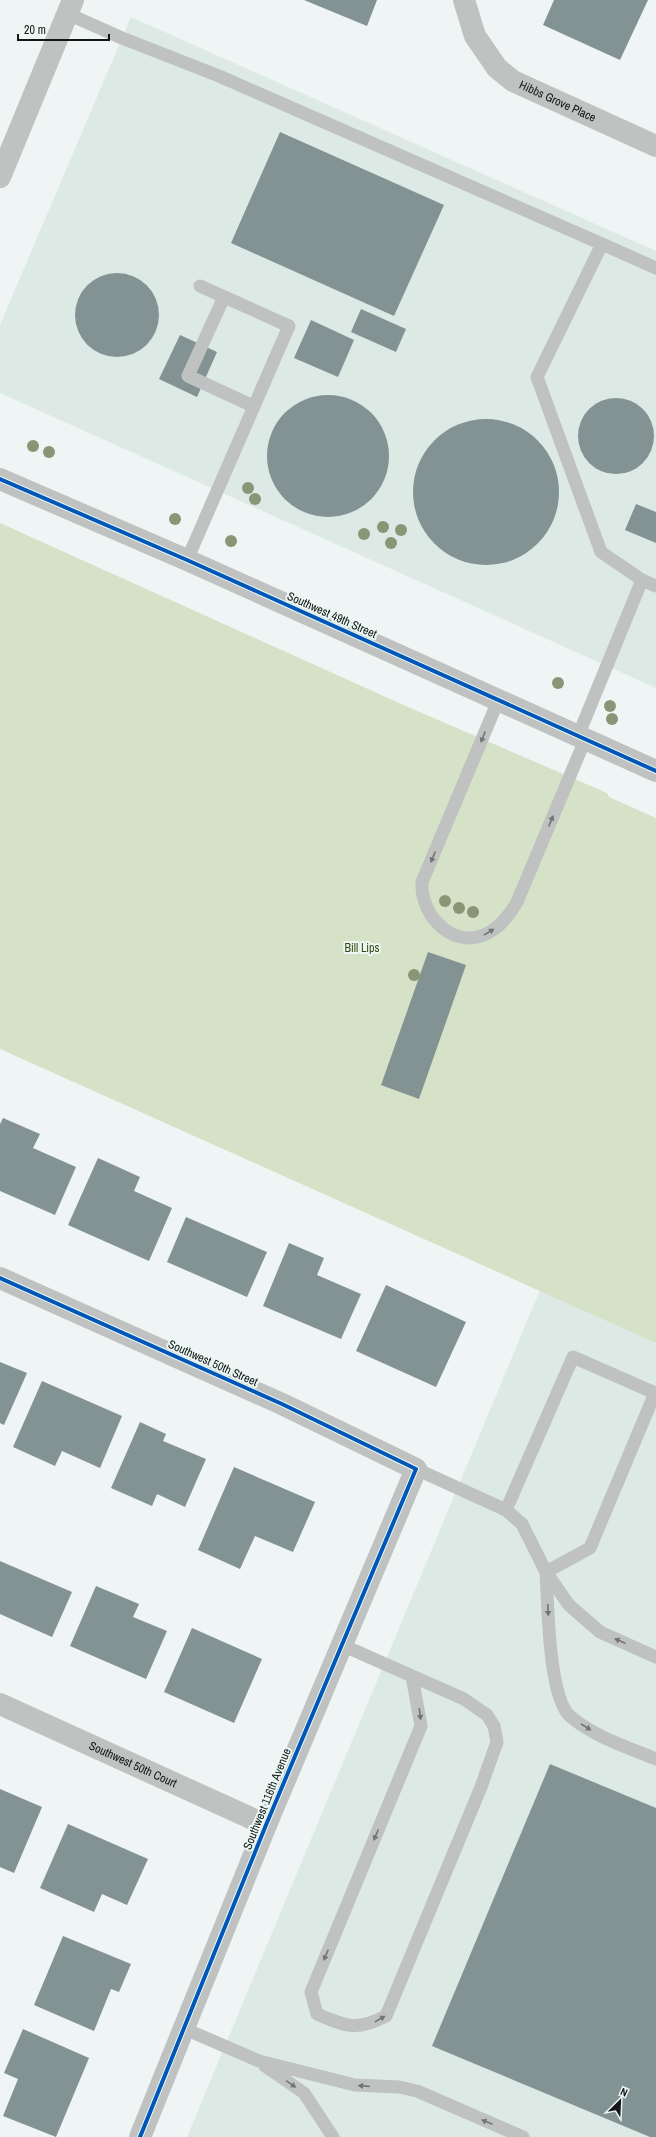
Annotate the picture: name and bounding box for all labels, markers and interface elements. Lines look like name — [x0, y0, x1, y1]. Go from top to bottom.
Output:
scale bar — [18, 16, 109, 42]
text: 20 m — [24, 22, 46, 38]
street label: Hibbs Grove Place — [517, 77, 598, 126]
street label: Southwest 49th Street — [285, 588, 380, 642]
one-way arrow — [480, 731, 486, 743]
one-way arrow — [549, 814, 555, 826]
one-way arrow — [430, 851, 436, 862]
one-way arrow — [483, 928, 494, 935]
park label: Bill Lips — [344, 940, 380, 956]
street label: Southwest 50th Street — [166, 1336, 261, 1390]
one-way arrow — [545, 1604, 551, 1617]
one-way arrow — [614, 1638, 626, 1644]
one-way arrow — [417, 1708, 423, 1720]
one-way arrow — [581, 1723, 591, 1731]
street label: Southwest 50th Court — [86, 1738, 180, 1791]
street label: Southwest 116th Avenue — [239, 1746, 295, 1852]
one-way arrow — [373, 1830, 379, 1841]
one-way arrow — [323, 1950, 329, 1961]
one-way arrow — [374, 2015, 386, 2022]
one-way arrow — [286, 2080, 296, 2088]
north arrow — [600, 2081, 640, 2121]
one-way arrow — [358, 2082, 370, 2089]
text: N — [618, 2084, 630, 2100]
one-way arrow — [481, 2118, 493, 2124]

